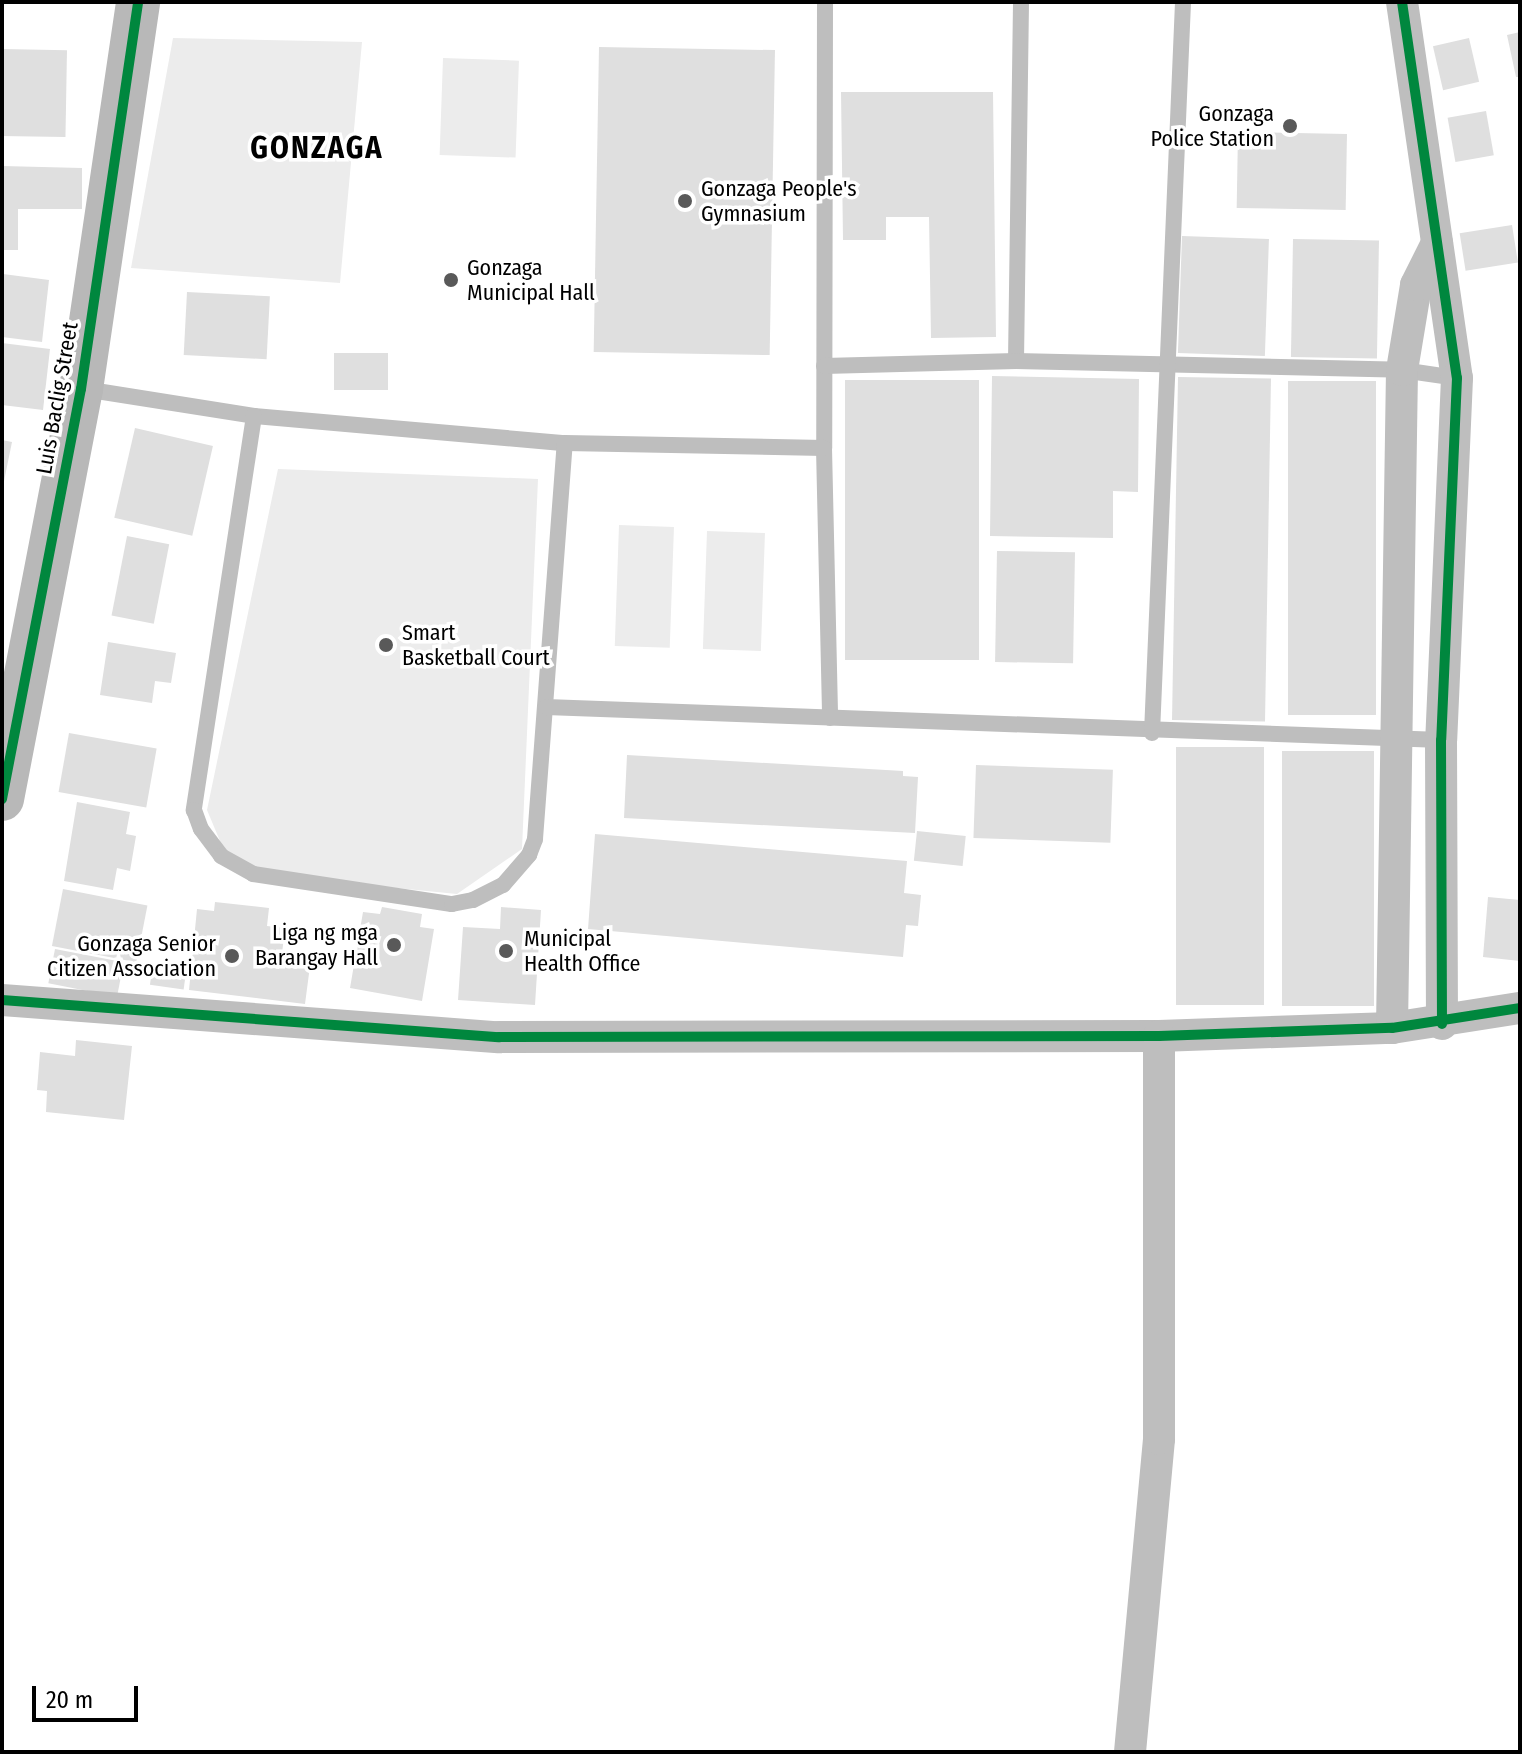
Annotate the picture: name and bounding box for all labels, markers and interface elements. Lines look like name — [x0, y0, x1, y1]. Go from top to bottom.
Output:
place label: Gonzaga Police Station — [1151, 100, 1274, 152]
marker: Gonzaga Police Station — [1281, 117, 1299, 135]
district label: GONZAGA — [250, 130, 384, 166]
place label: Gonzaga People's Gymnasium — [701, 175, 857, 226]
marker: Gonzaga People's Gymnasium — [676, 192, 694, 210]
place label: Gonzaga Municipal Hall — [467, 254, 595, 306]
marker: Gonzaga Municipal Hall — [442, 271, 460, 289]
street label: Luis Baclig Street — [31, 320, 83, 476]
place label: Smart Basketball Court — [402, 619, 550, 670]
marker: Smart Basketball Court — [377, 636, 395, 654]
place label: Liga ng mga Barangay Hall — [255, 919, 378, 970]
place label: Municipal Health Office — [524, 925, 640, 976]
place label: Gonzaga Senior Citizen Association — [47, 930, 216, 982]
marker: Liga ng mga Barangay Hall — [385, 936, 403, 954]
marker: Municipal Health Office — [495, 940, 517, 962]
marker: Gonzaga Senior Citizen Association — [223, 947, 241, 965]
scale bar — [36, 1670, 142, 1720]
text: 20 m — [46, 1686, 93, 1714]

